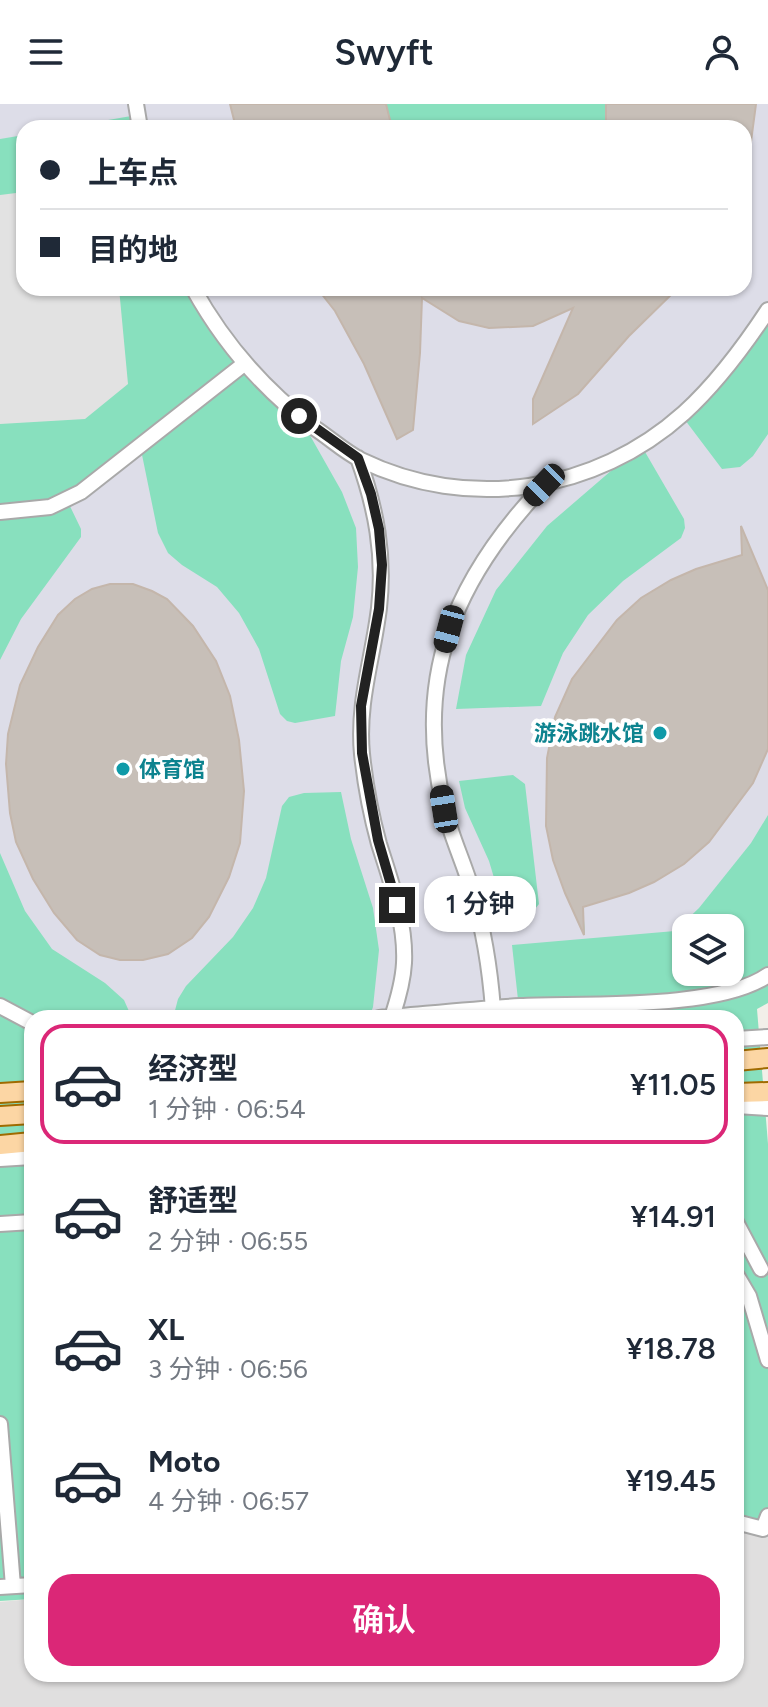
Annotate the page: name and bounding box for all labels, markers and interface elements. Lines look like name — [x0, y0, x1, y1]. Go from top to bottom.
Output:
icon: menu — [24, 30, 68, 74]
icon: person — [700, 30, 744, 74]
text: Swyft — [334, 31, 434, 74]
text: 上车点 — [88, 154, 178, 191]
text: 目的地 — [88, 231, 178, 268]
route start — [281, 398, 317, 434]
car — [519, 459, 569, 511]
car — [431, 603, 467, 655]
place label: 游泳跳水馆 — [534, 720, 644, 747]
marker: 游泳跳水馆 — [651, 724, 669, 742]
place label: 体育馆 — [139, 756, 205, 783]
marker: 体育馆 — [114, 760, 132, 778]
car — [428, 783, 460, 835]
callout: 1 分钟 — [425, 877, 537, 933]
route end — [379, 887, 415, 923]
text: 1 分钟 — [445, 888, 515, 920]
map controls — [672, 914, 744, 986]
button: layers — [672, 914, 744, 986]
icon: car — [52, 1048, 124, 1120]
text: 经济型 — [148, 1050, 238, 1087]
text: ¥11.05 — [630, 1066, 716, 1103]
text: 1 分钟 · 06:54 — [148, 1093, 306, 1125]
icon: car — [52, 1180, 124, 1252]
text: 舒适型 — [148, 1182, 238, 1219]
text: ¥14.91 — [631, 1198, 716, 1235]
text: 2 分钟 · 06:55 — [148, 1225, 308, 1257]
text: XL — [148, 1311, 184, 1348]
icon: car — [52, 1312, 124, 1384]
text: ¥18.78 — [626, 1330, 716, 1367]
text: 3 分钟 · 06:56 — [148, 1353, 308, 1385]
text: Moto — [148, 1443, 220, 1480]
icon: car — [52, 1444, 124, 1516]
text: ¥19.45 — [626, 1462, 716, 1499]
text: 4 分钟 · 06:57 — [148, 1485, 309, 1517]
button: 确认 — [48, 1574, 720, 1666]

